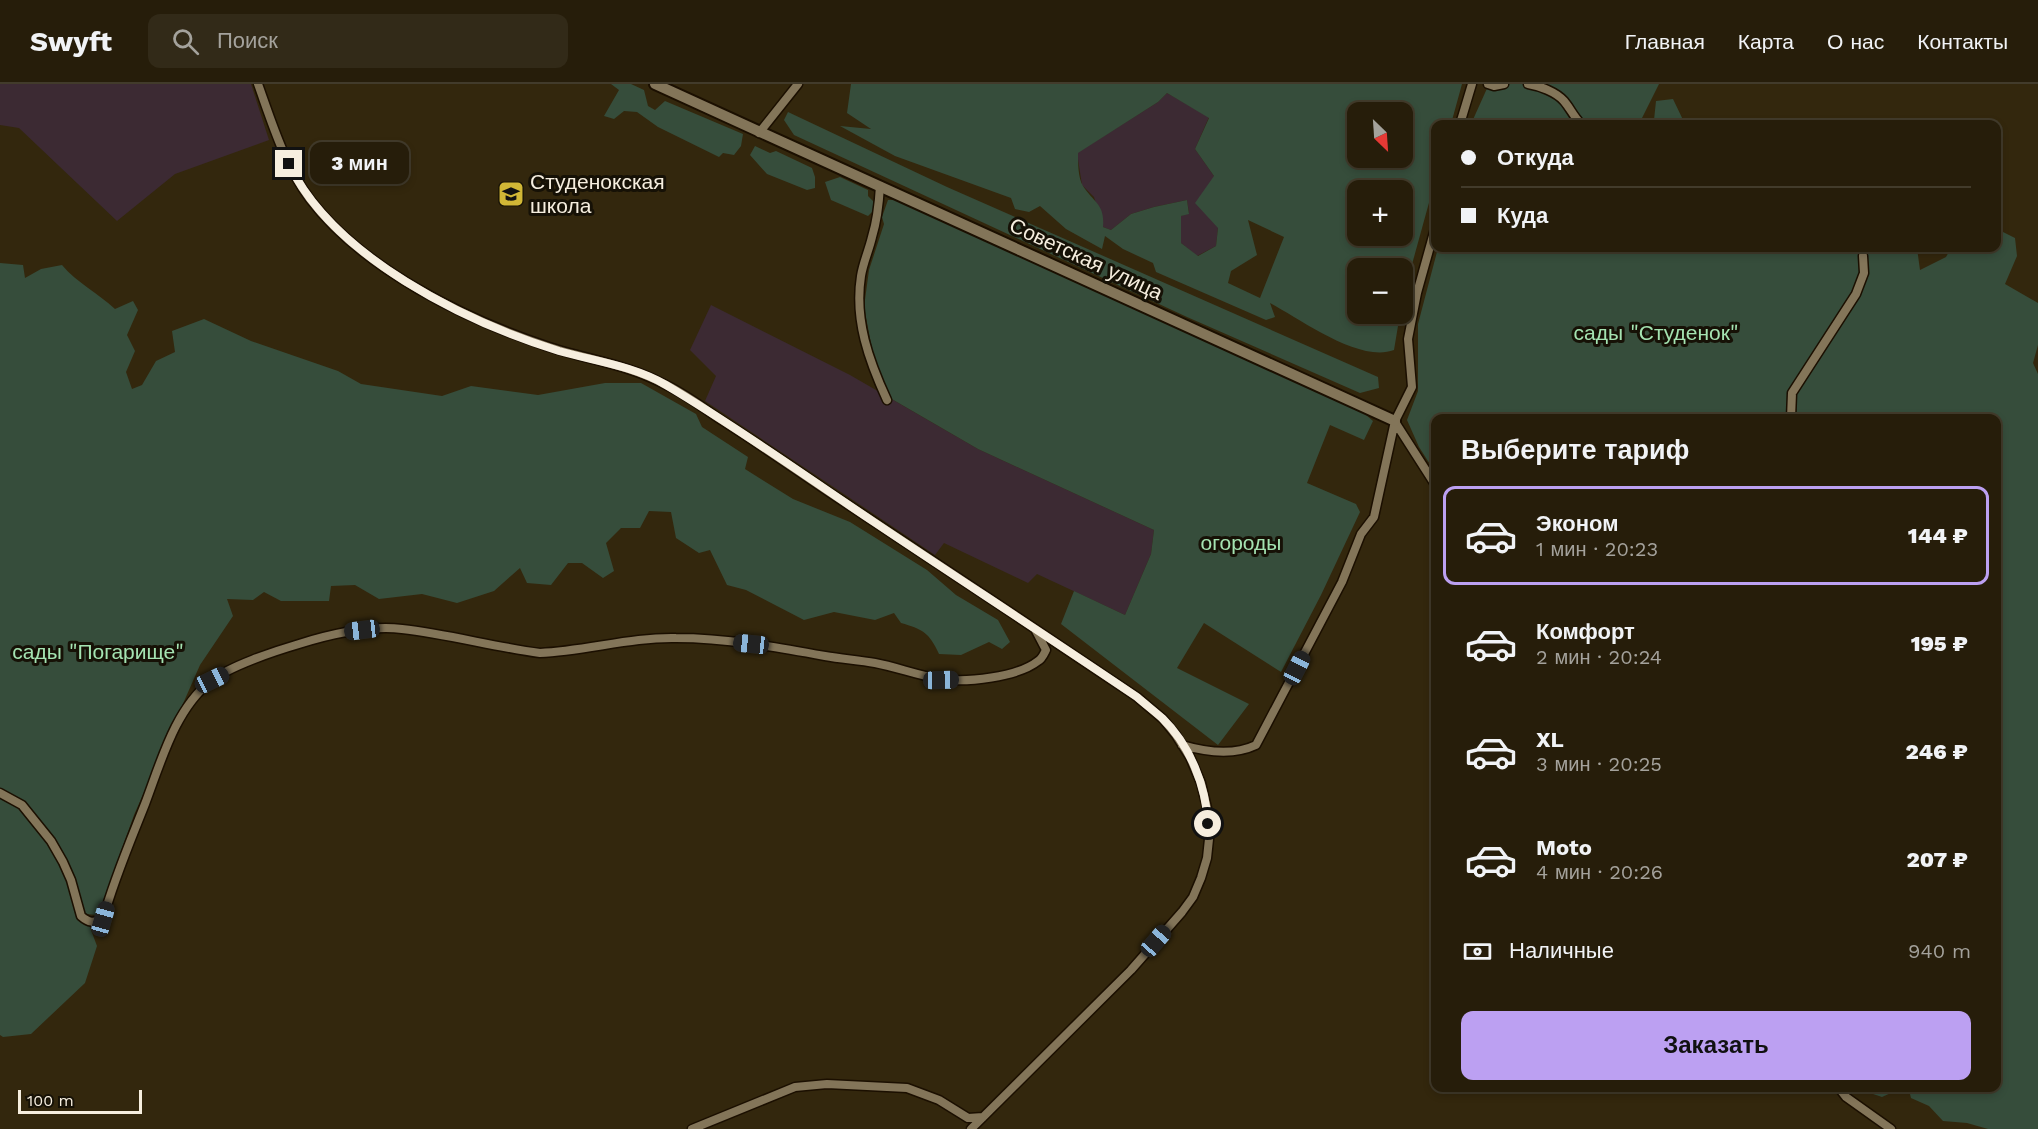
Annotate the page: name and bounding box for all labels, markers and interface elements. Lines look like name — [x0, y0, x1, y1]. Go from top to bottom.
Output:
search box — [148, 14, 568, 68]
text: Swyft — [30, 25, 112, 58]
icon: search — [169, 25, 202, 58]
text: Поиск — [217, 28, 278, 53]
text: Главная — [1625, 29, 1705, 54]
text: Карта — [1738, 29, 1794, 54]
text: О нас — [1827, 29, 1884, 54]
text: Контакты — [1917, 29, 2008, 54]
north arrow — [1347, 102, 1413, 168]
map controls — [1347, 102, 1413, 324]
callout: 3 мин — [310, 143, 409, 185]
text: Откуда — [1497, 145, 1574, 170]
route end — [275, 150, 302, 177]
text: 3 мин — [331, 151, 388, 175]
place label: Студенокская школа — [530, 169, 665, 218]
school or university icon: Студенокская школа — [496, 179, 526, 209]
button: + — [1347, 180, 1413, 246]
text: Куда — [1497, 203, 1548, 228]
street label: Советская улица — [1006, 212, 1167, 305]
button: − — [1347, 258, 1413, 324]
park label: сады "Студенок" — [1574, 320, 1738, 345]
text: Выберите тариф — [1461, 434, 1689, 466]
icon: car — [1464, 509, 1518, 563]
text: Эконом — [1536, 511, 1619, 536]
text: 144 ₽ — [1908, 523, 1968, 548]
park label: огороды — [1201, 530, 1281, 555]
text: 1 мин · 20:23 — [1536, 537, 1658, 561]
icon: car — [1464, 617, 1518, 671]
car — [343, 619, 381, 641]
text: Комфорт — [1536, 619, 1635, 644]
text: 195 ₽ — [1911, 631, 1968, 656]
car — [732, 633, 770, 655]
park label: сады "Погарище" — [12, 639, 184, 664]
text: 2 мин · 20:24 — [1536, 645, 1662, 669]
car — [1281, 648, 1313, 688]
car — [192, 664, 232, 696]
car — [923, 671, 959, 689]
icon: car — [1464, 725, 1518, 779]
text: XL — [1536, 727, 1564, 752]
text: 246 ₽ — [1905, 739, 1968, 764]
text: 3 мин · 20:25 — [1536, 752, 1662, 776]
route start — [1194, 810, 1221, 837]
icon: car — [1464, 833, 1518, 887]
text: Moto — [1536, 835, 1592, 860]
text: 207 ₽ — [1906, 847, 1968, 872]
text: 4 мин · 20:26 — [1536, 860, 1663, 884]
car — [89, 899, 117, 939]
car — [1137, 922, 1175, 960]
icon: cash — [1461, 935, 1494, 968]
text: Наличные — [1509, 938, 1614, 963]
text: 940 m — [1908, 939, 1971, 963]
button: Заказать — [1461, 1011, 1971, 1080]
scale bar — [18, 1087, 142, 1114]
text: 100 m — [27, 1091, 74, 1110]

